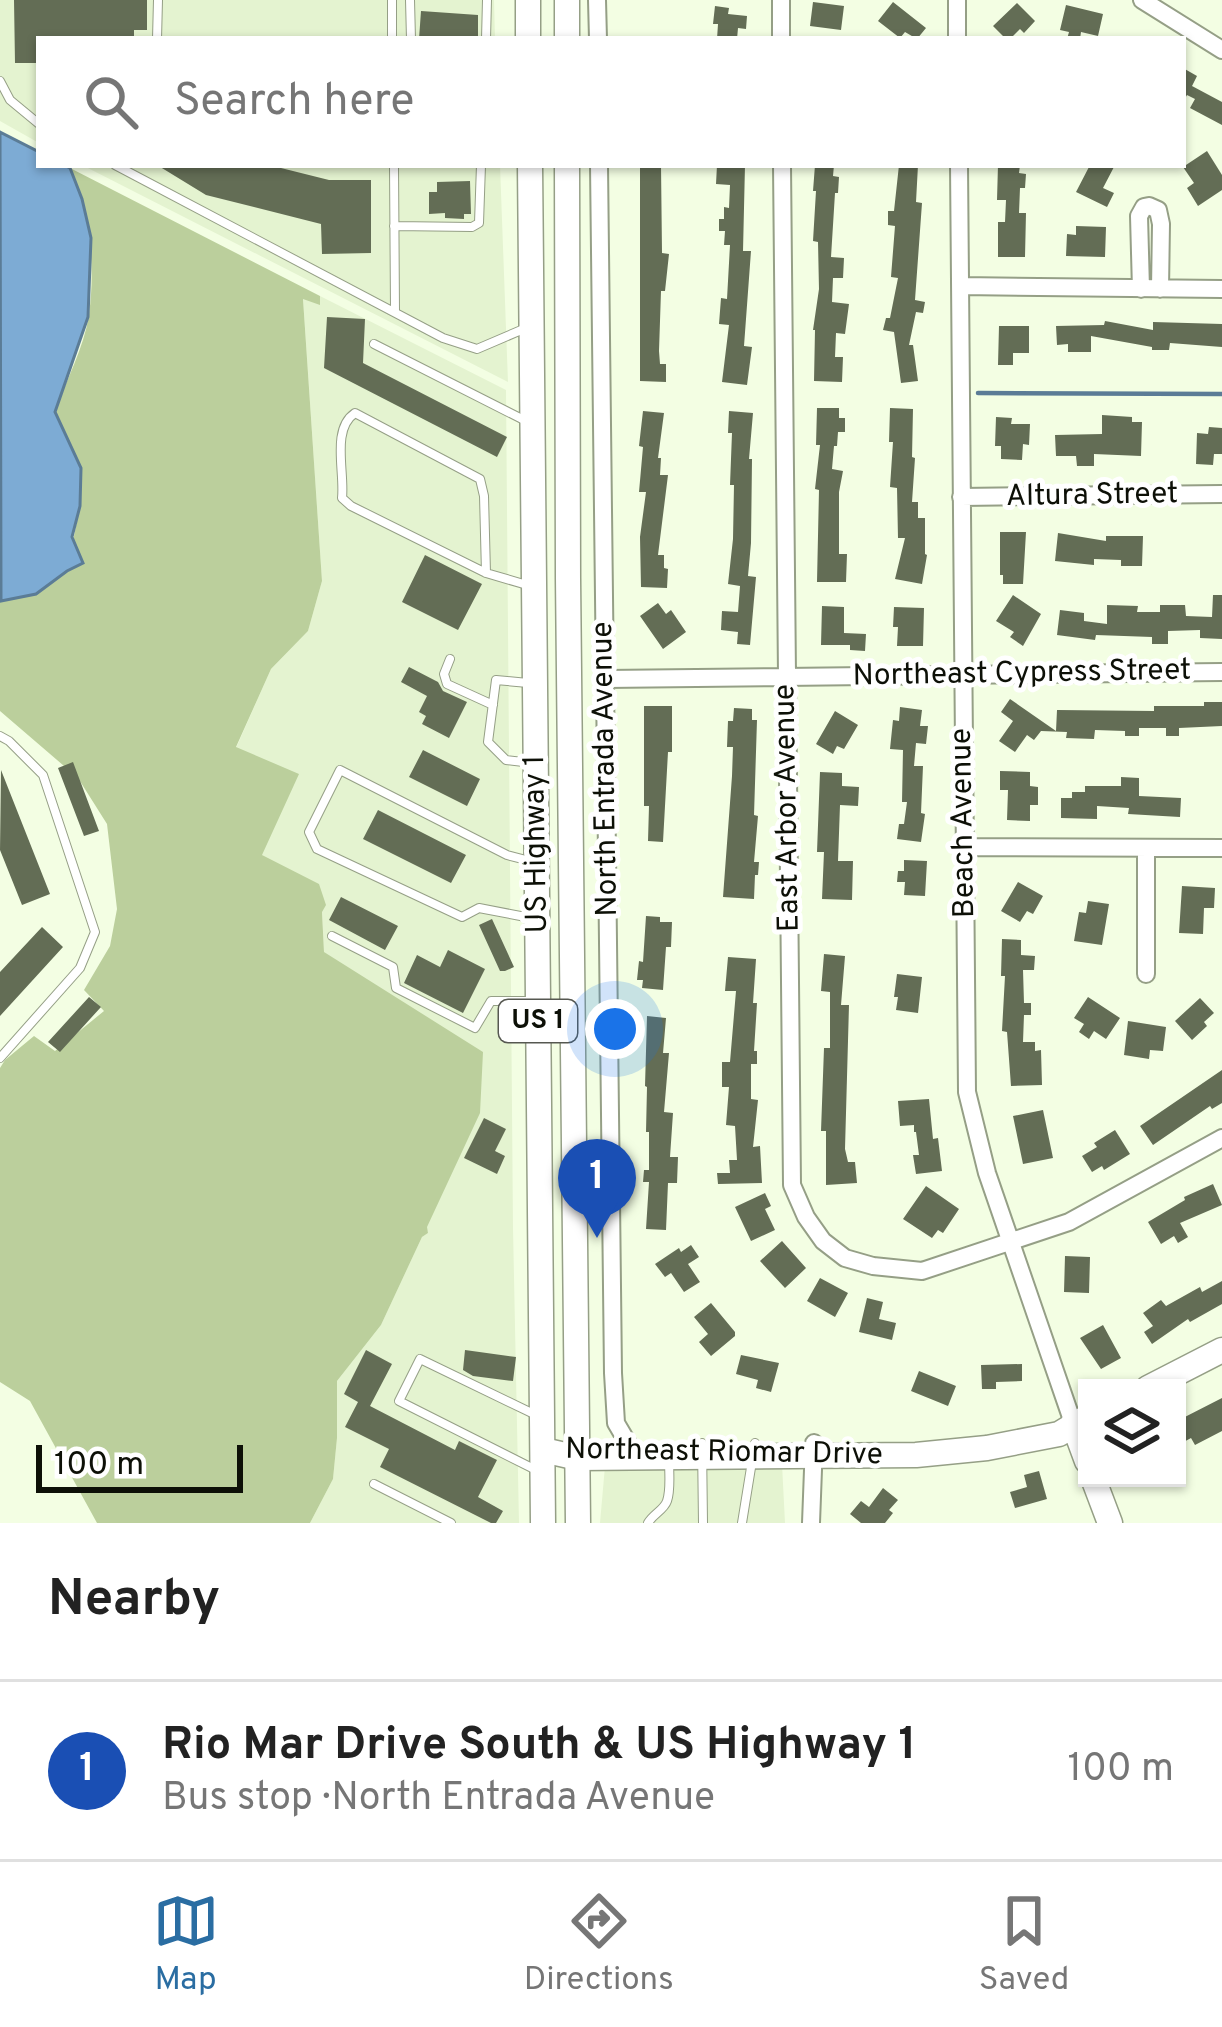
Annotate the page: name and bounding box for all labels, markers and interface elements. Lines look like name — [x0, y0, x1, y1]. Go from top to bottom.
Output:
search box — [36, 36, 1186, 168]
icon: search — [78, 69, 144, 135]
text: Search here — [174, 74, 414, 131]
street label: Altura Street — [1005, 476, 1179, 516]
street label: North Entrada Avenue — [585, 621, 627, 917]
street label: Northeast Cypress Street — [852, 653, 1192, 695]
street label: East Arbor Avenue — [767, 684, 809, 932]
street label: Beach Avenue — [944, 728, 984, 918]
street label: US Highway 1 — [517, 754, 557, 934]
your location — [585, 999, 645, 1059]
road number: US 1 — [499, 1000, 577, 1042]
pin: 1 — [558, 1139, 636, 1238]
map controls — [1078, 1379, 1186, 1487]
button: layers — [1078, 1379, 1186, 1487]
street label: Northeast Riomar Drive — [565, 1432, 883, 1474]
scale bar — [36, 1439, 243, 1492]
text: 100 m — [54, 1445, 144, 1487]
text: Nearby — [48, 1569, 220, 1634]
text: Rio Mar Drive South & US Highway 1 — [162, 1718, 916, 1775]
text: 1 — [79, 1746, 95, 1795]
text: 100 m — [1067, 1746, 1174, 1795]
text: Bus stop · North Entrada Avenue — [162, 1775, 715, 1824]
tab: Map — [153, 1888, 219, 2002]
tab: Directions — [524, 1888, 674, 2002]
tab: Saved — [979, 1888, 1069, 2002]

